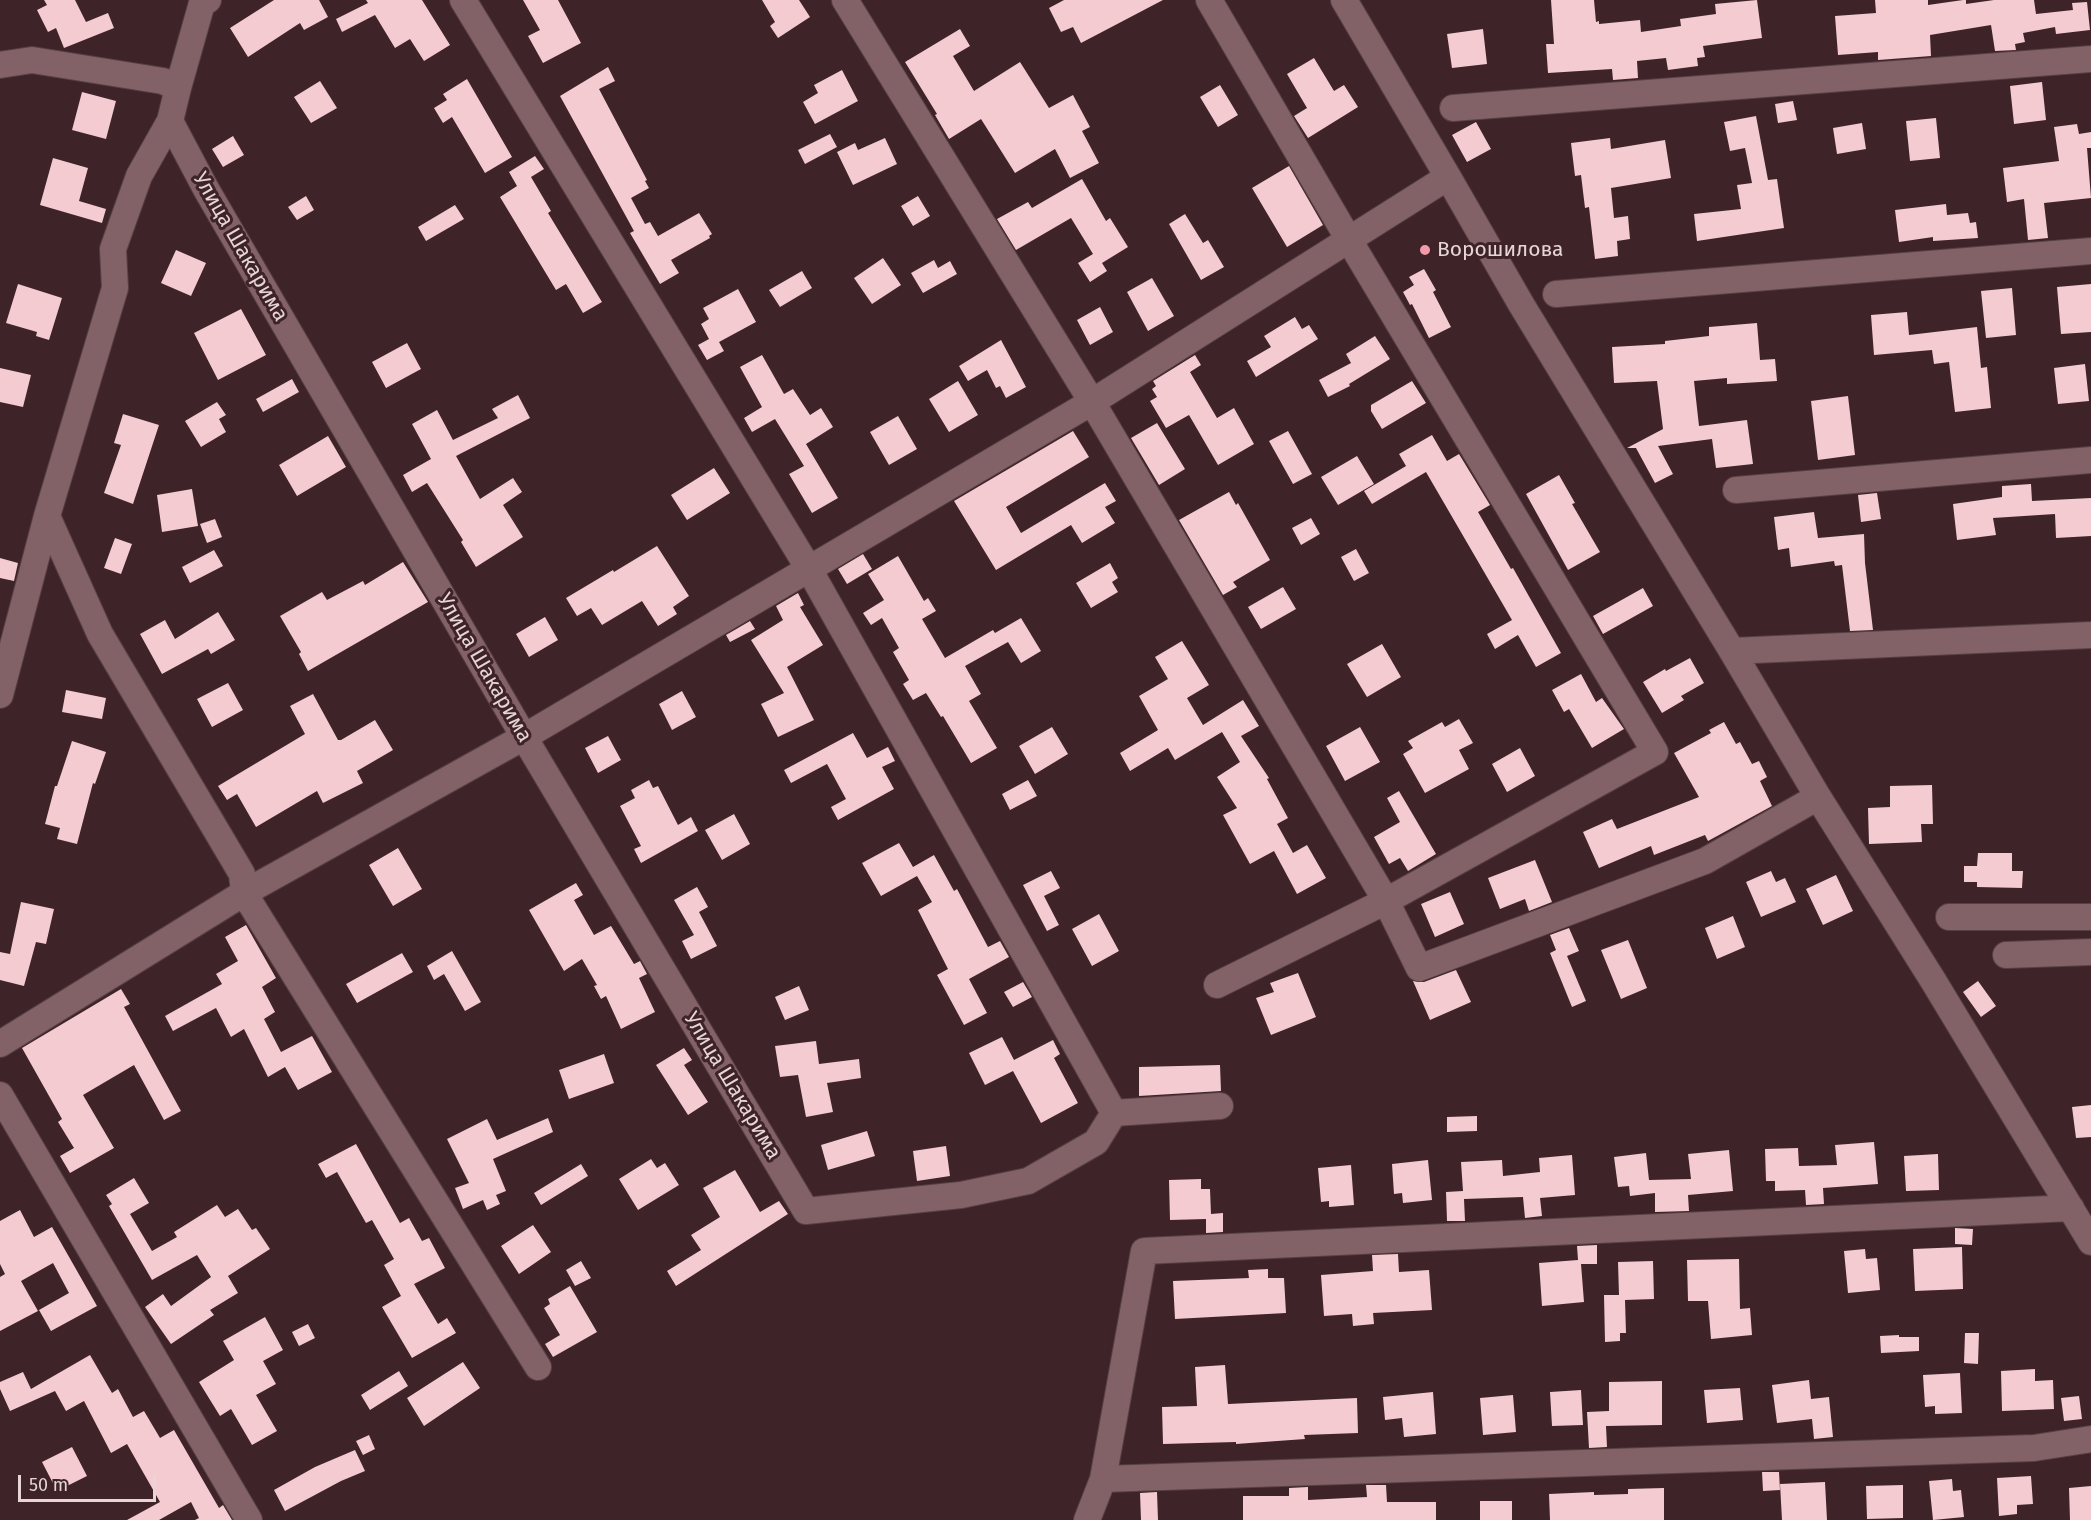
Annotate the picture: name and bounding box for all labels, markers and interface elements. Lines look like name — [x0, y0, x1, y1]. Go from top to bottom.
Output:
street label: Улица Шакарима — [187, 168, 293, 326]
place label: Ворошилова — [1437, 237, 1564, 263]
marker: Ворошилова — [1418, 243, 1432, 257]
street label: Улица Шакарима — [431, 589, 537, 747]
street label: Улица Шакарима — [678, 1008, 786, 1164]
scale bar — [21, 1463, 159, 1501]
text: 50 m — [29, 1474, 68, 1496]

